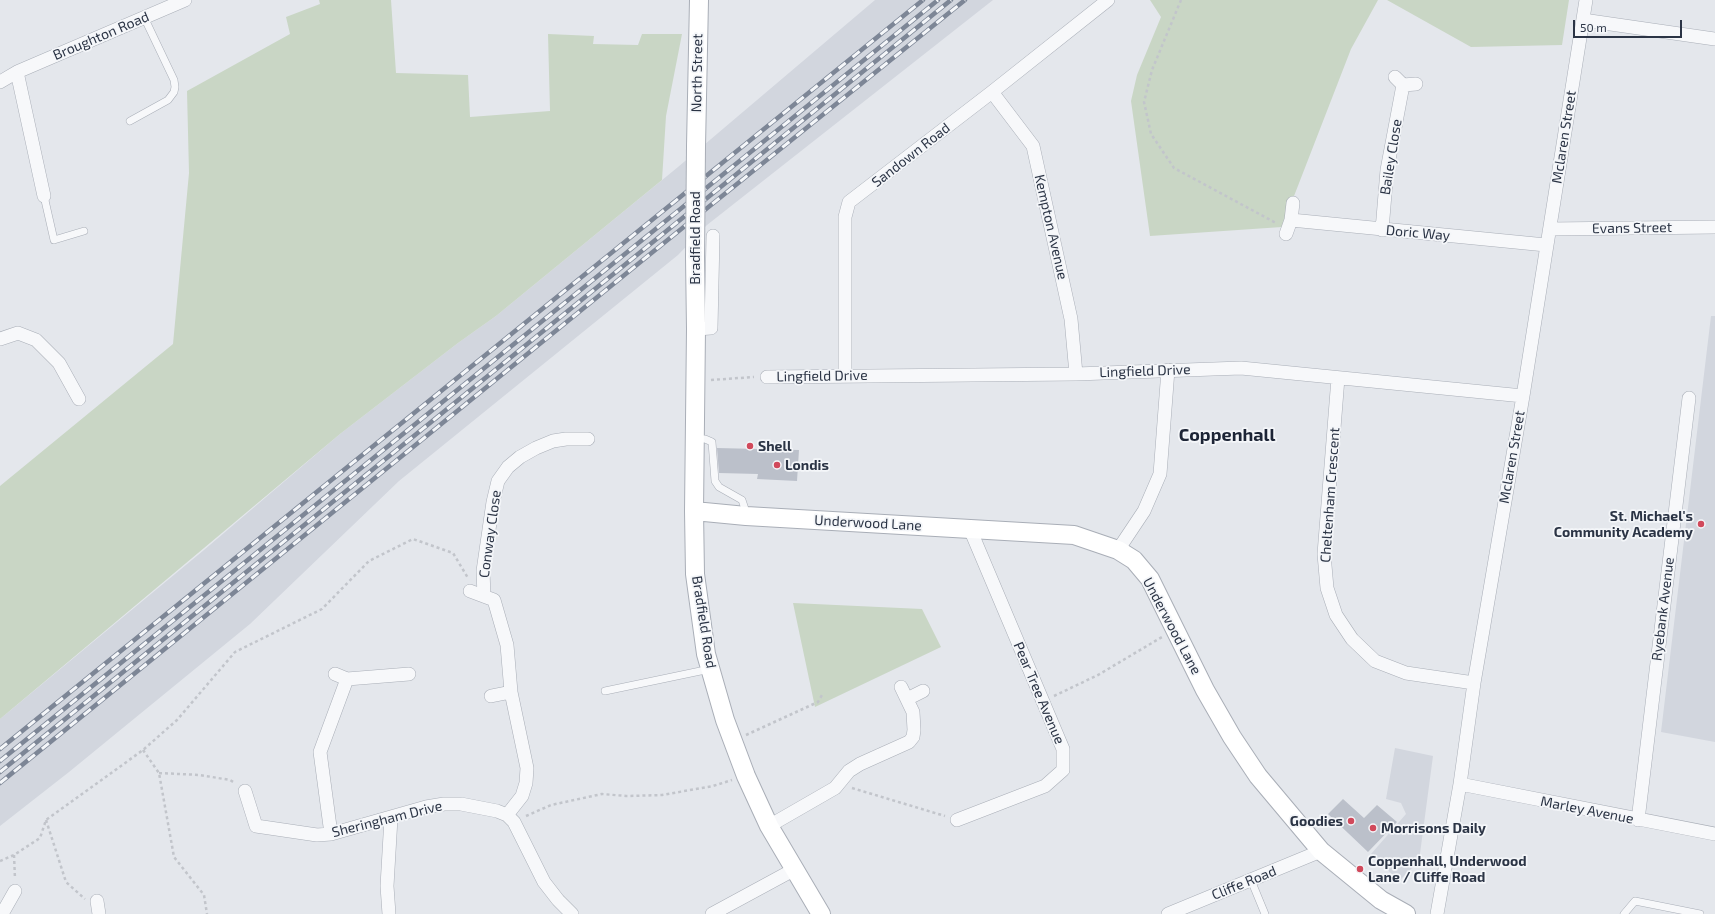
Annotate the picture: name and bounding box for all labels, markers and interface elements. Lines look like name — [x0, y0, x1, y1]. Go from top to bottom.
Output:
street label: Broughton Road — [50, 8, 152, 64]
scale bar — [1575, 12, 1684, 38]
text: 50 m — [1580, 20, 1607, 34]
street label: North Street — [688, 33, 706, 113]
street label: Mclaren Street — [1548, 89, 1580, 185]
street label: Bailey Close — [1377, 118, 1405, 196]
street label: Sandown Road — [869, 119, 953, 191]
street label: Kempton Avenue — [1031, 173, 1071, 281]
street label: Bradfield Road — [687, 191, 703, 285]
street label: Evans Street — [1592, 219, 1672, 237]
street label: Doric Way — [1385, 222, 1451, 244]
street label: Lingfield Drive — [1099, 361, 1191, 381]
street label: Lingfield Drive — [776, 367, 868, 385]
street label: Mclaren Street — [1496, 409, 1528, 505]
district label: Coppenhall — [1179, 424, 1275, 446]
street label: Cheltenham Crescent — [1317, 427, 1343, 563]
place label: Shell — [758, 438, 792, 454]
marker: Shell — [745, 441, 755, 451]
place label: Londis — [785, 457, 829, 473]
marker: Londis — [772, 460, 782, 470]
street label: Conway Close — [476, 489, 504, 579]
place label: St. Michael's Community Academy — [1554, 508, 1693, 540]
street label: Underwood Lane — [814, 512, 922, 534]
marker: St. Michael's Community Academy — [1696, 519, 1706, 529]
street label: Ryebank Avenue — [1648, 556, 1678, 662]
street label: Bradfield Road — [688, 574, 720, 670]
street label: Underwood Lane — [1139, 575, 1205, 677]
street label: Pear Tree Avenue — [1010, 639, 1068, 747]
street label: Marley Avenue — [1539, 793, 1635, 827]
street label: Sheringham Drive — [330, 797, 444, 841]
place label: Goodies — [1290, 813, 1343, 829]
marker: Goodies — [1346, 816, 1356, 826]
place label: Morrisons Daily — [1381, 820, 1486, 836]
marker: Morrisons Daily — [1368, 823, 1378, 833]
place label: Coppenhall, Underwood Lane / Cliffe Road — [1368, 853, 1527, 886]
street label: Cliffe Road — [1209, 862, 1279, 904]
marker: Coppenhall, Underwood Lane / Cliffe Road — [1355, 864, 1365, 874]

